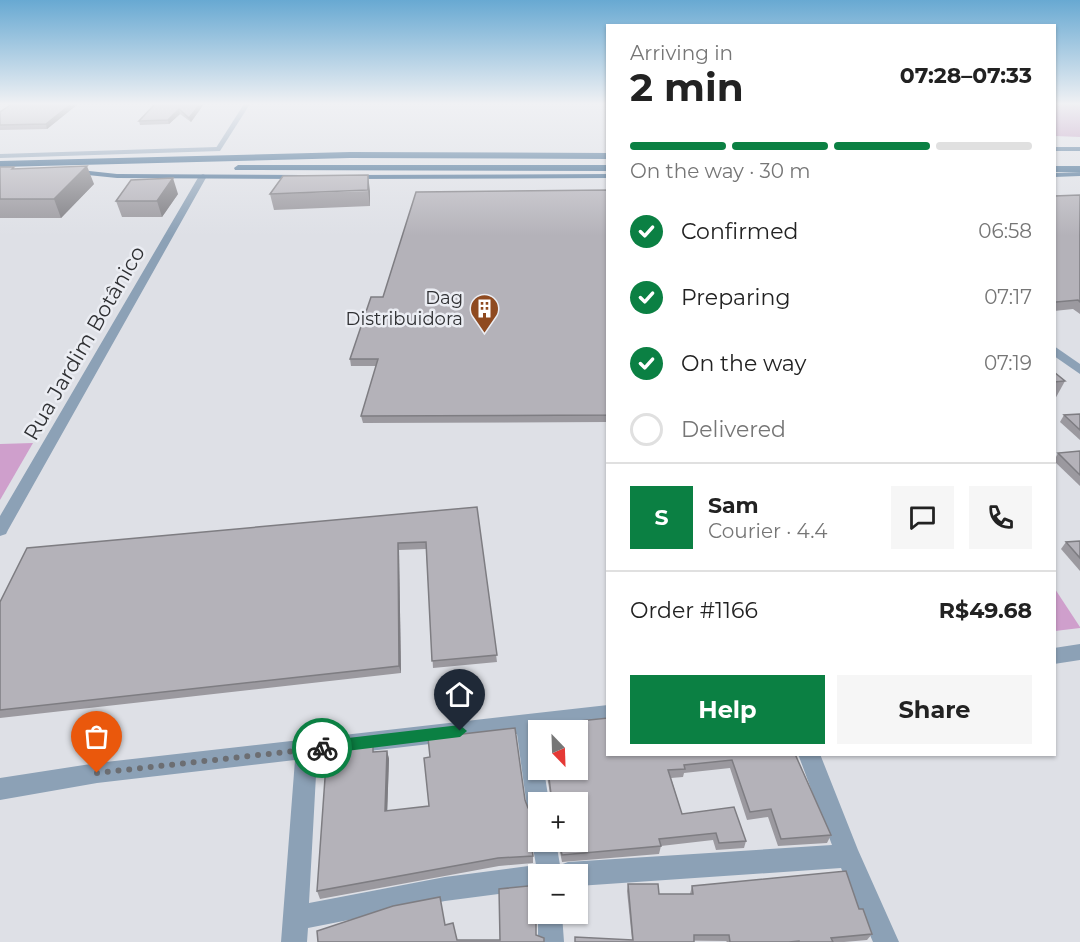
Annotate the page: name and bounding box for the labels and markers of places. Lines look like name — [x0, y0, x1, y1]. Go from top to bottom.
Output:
place label: Dag Distribuidora — [346, 287, 463, 330]
building icon: Dag Distribuidora — [468, 292, 500, 334]
pin — [434, 669, 485, 731]
pin — [71, 711, 122, 773]

